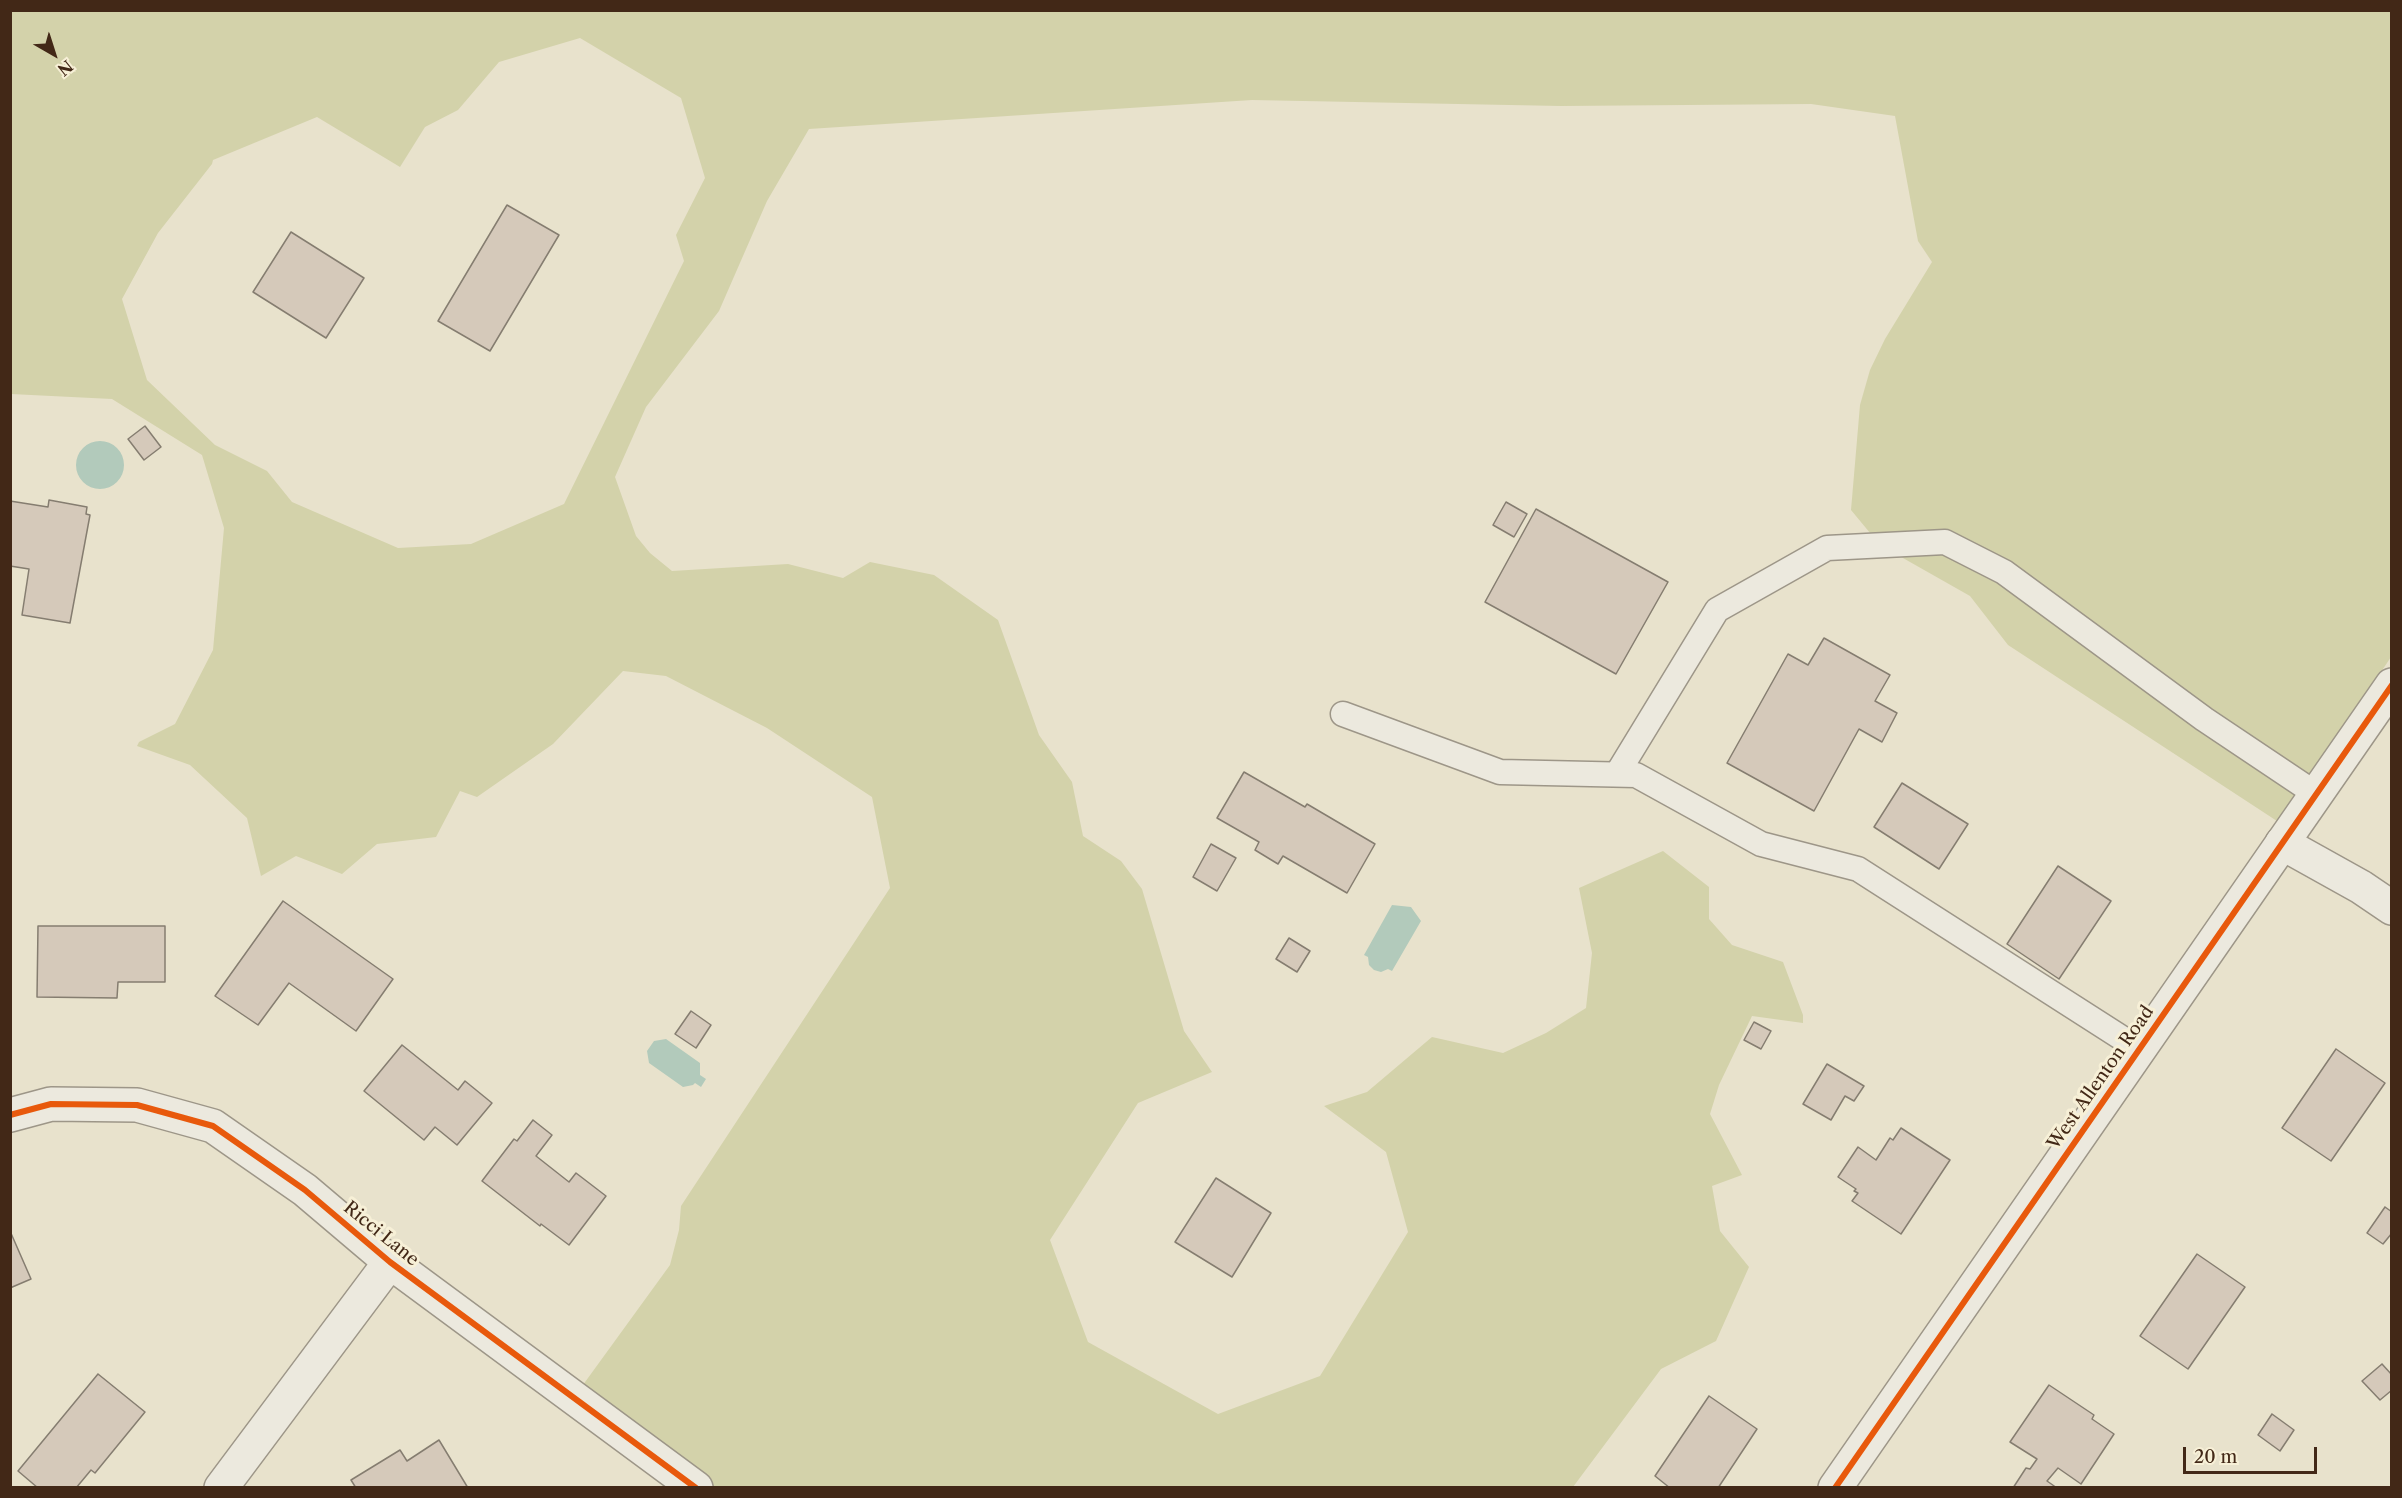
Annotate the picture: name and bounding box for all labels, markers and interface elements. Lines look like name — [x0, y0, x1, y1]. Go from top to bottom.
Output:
north arrow — [24, 24, 84, 84]
text: N — [54, 56, 77, 80]
street label: West Allenton Road — [2043, 1002, 2159, 1154]
street label: Ricci Lane — [339, 1197, 423, 1271]
scale bar — [2186, 1435, 2320, 1473]
text: 20 m — [2194, 1446, 2237, 1468]

